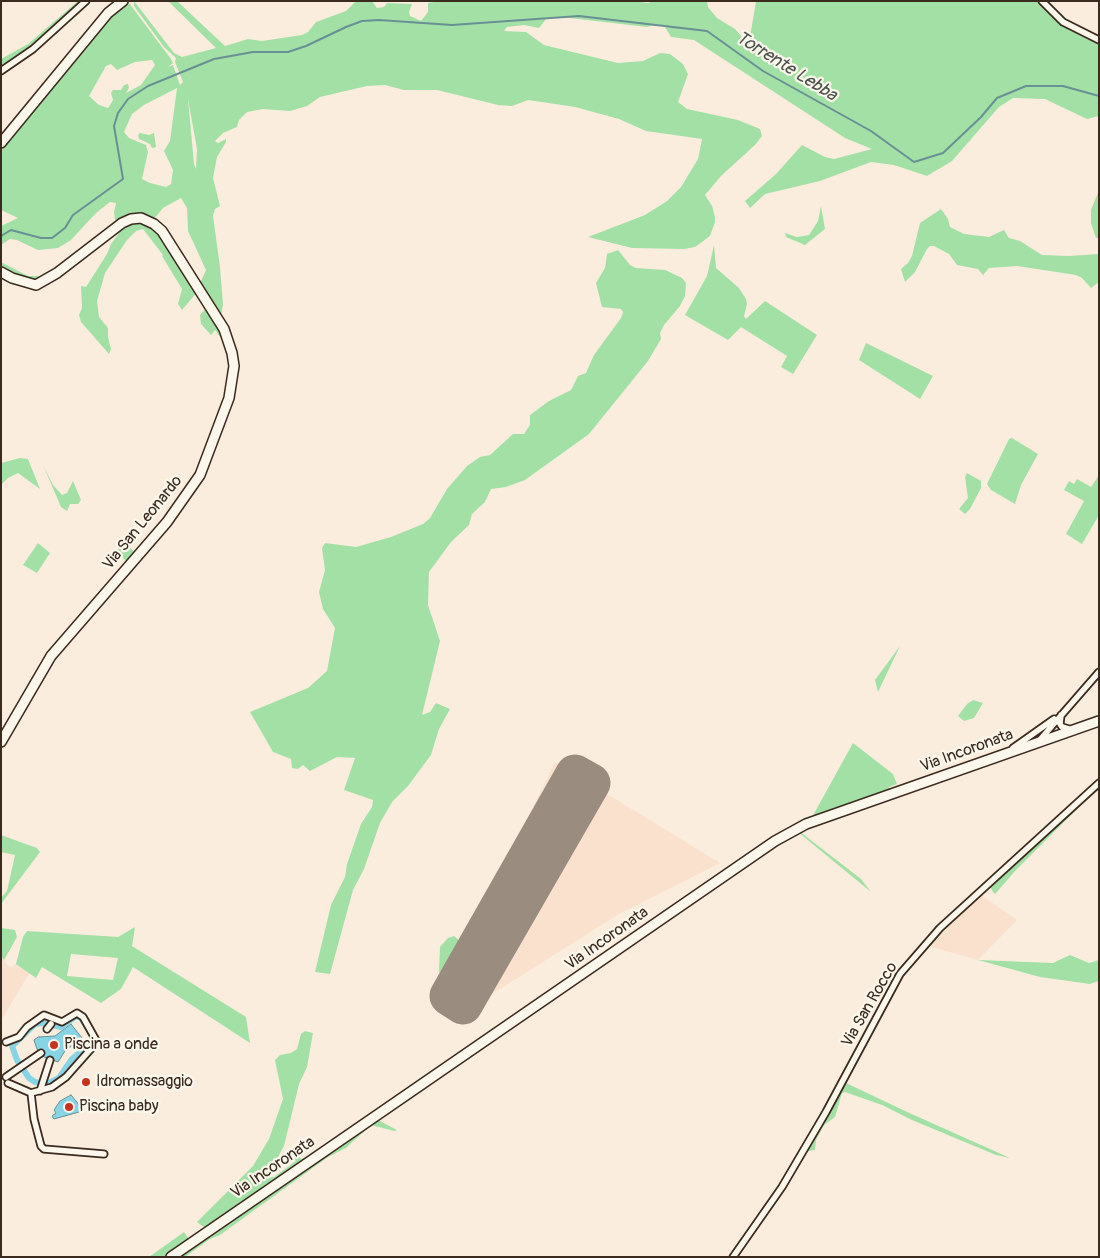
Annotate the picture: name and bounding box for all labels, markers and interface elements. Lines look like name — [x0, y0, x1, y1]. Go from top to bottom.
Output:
water label: Torrente Lebba — [732, 27, 840, 107]
street label: Via San Leonardo — [99, 472, 187, 574]
street label: Via Incoronata — [918, 725, 1016, 777]
street label: Via Incoronata — [562, 903, 652, 975]
street label: Via San Rocco — [838, 959, 902, 1051]
place label: Piscina a onde — [64, 1035, 158, 1055]
marker: Piscina a onde — [48, 1039, 60, 1051]
place label: Idromassaggio — [96, 1072, 193, 1092]
marker: Idromassaggio — [80, 1076, 92, 1088]
place label: Piscina baby — [79, 1097, 159, 1117]
marker: Piscina baby — [63, 1101, 75, 1113]
street label: Via Incoronata — [227, 1133, 319, 1203]

